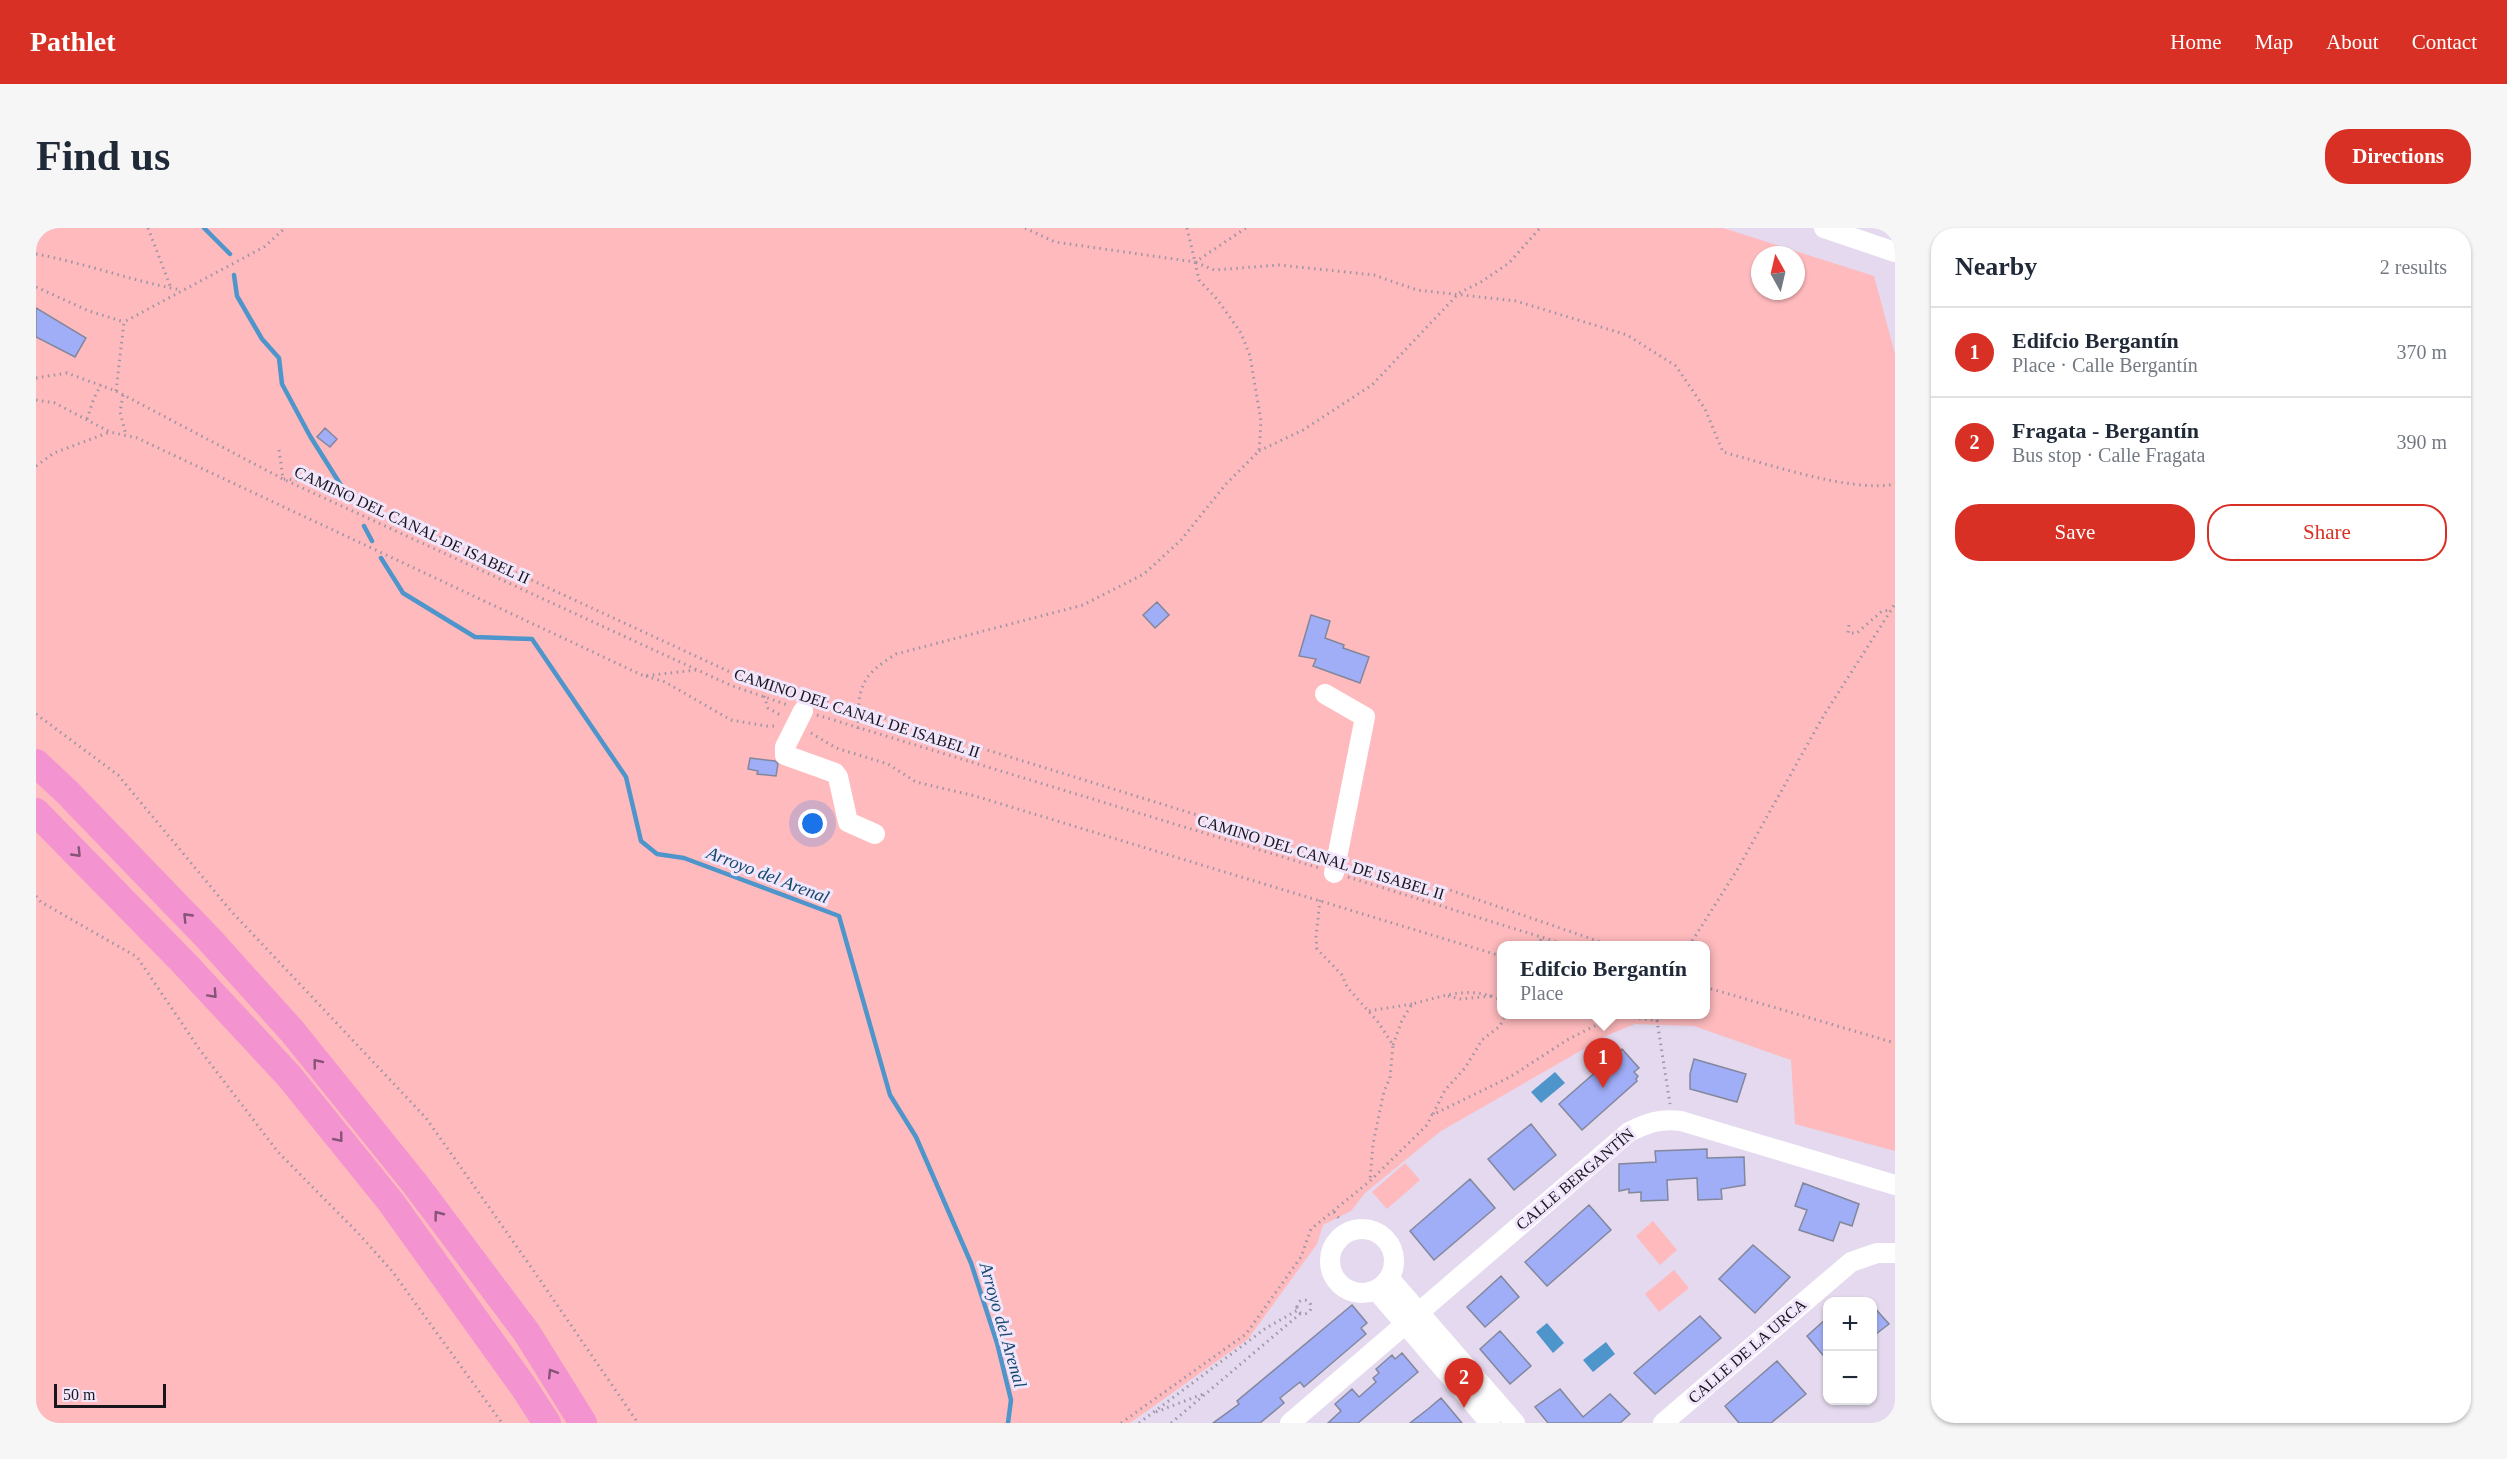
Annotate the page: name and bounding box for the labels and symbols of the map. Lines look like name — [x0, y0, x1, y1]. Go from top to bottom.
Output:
north arrow — [1751, 246, 1805, 300]
street label: CAMINO DEL CANAL DE ISABEL II — [292, 463, 532, 587]
street label: CAMINO DEL CANAL DE ISABEL II — [732, 665, 982, 761]
your location — [798, 809, 827, 838]
street label: CAMINO DEL CANAL DE ISABEL II — [1195, 811, 1447, 903]
water label: Arroyo del Arenal — [703, 842, 832, 908]
one-way arrow — [70, 846, 81, 857]
one-way arrow — [183, 914, 194, 924]
one-way arrow — [206, 987, 217, 997]
pin: 1 — [1584, 1038, 1622, 1088]
one-way arrow — [313, 1058, 324, 1069]
street label: CALLE BERGANTÍN — [1512, 1124, 1637, 1233]
one-way arrow — [332, 1131, 343, 1142]
one-way arrow — [435, 1211, 446, 1222]
water label: Arroyo del Arenal — [975, 1259, 1030, 1390]
street label: CALLE DE LA URCA — [1685, 1295, 1809, 1407]
pin: 2 — [1444, 1358, 1484, 1408]
one-way arrow — [548, 1369, 559, 1380]
scale bar — [54, 1381, 166, 1408]

